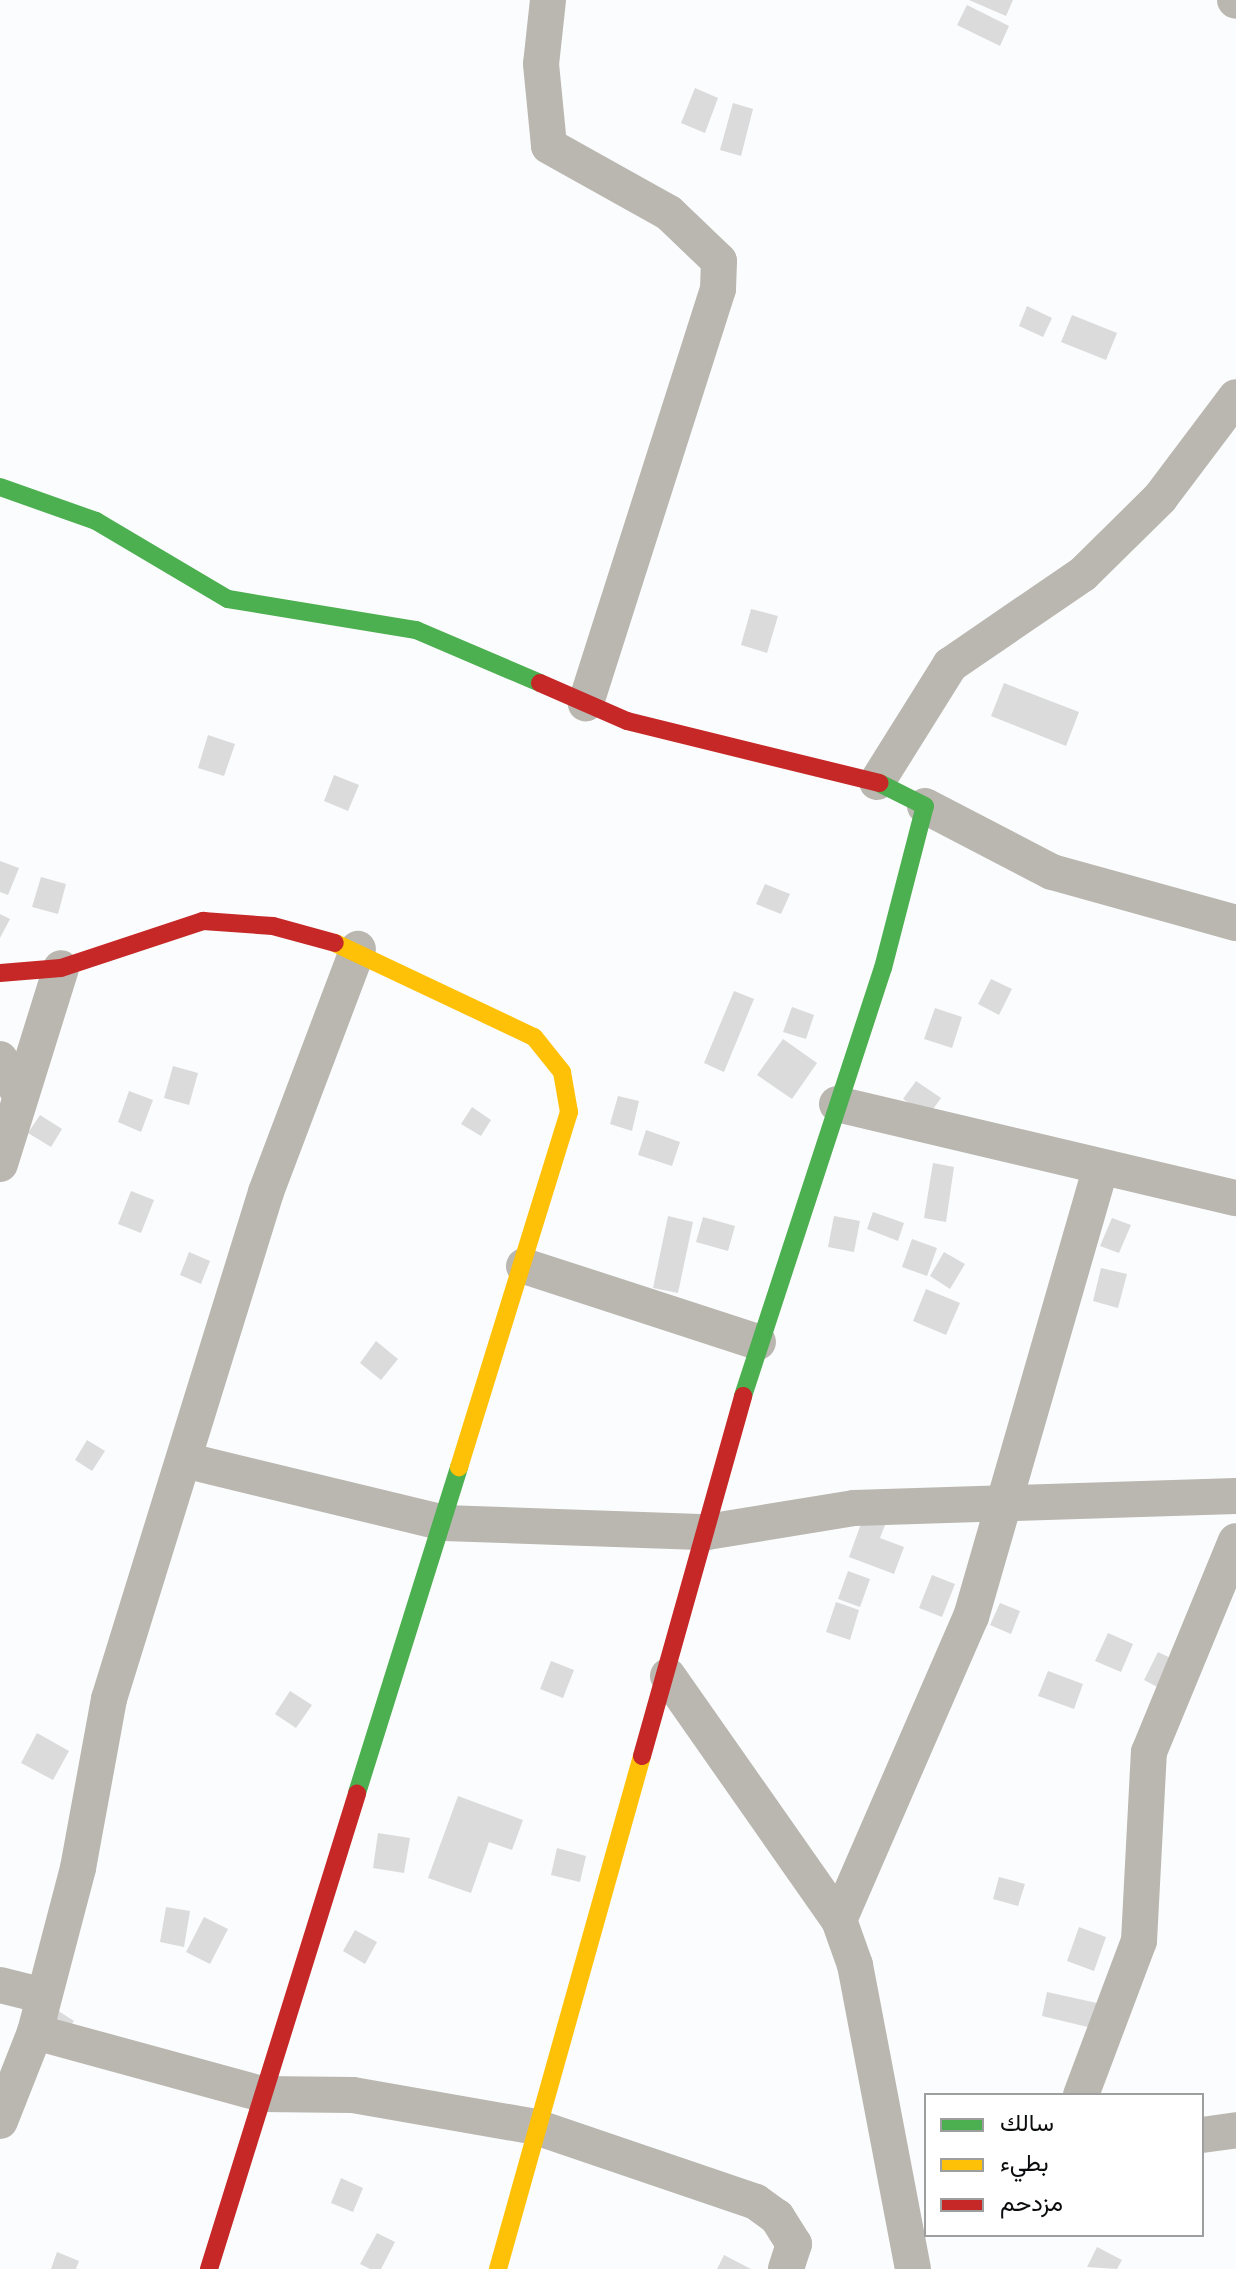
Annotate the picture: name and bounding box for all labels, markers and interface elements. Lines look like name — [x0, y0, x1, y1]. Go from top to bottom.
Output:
legend — [924, 2093, 1204, 2237]
text: سالك — [1000, 2107, 1054, 2136]
text: بطيء — [1000, 2147, 1049, 2176]
text: مزدحم — [1000, 2187, 1063, 2216]

